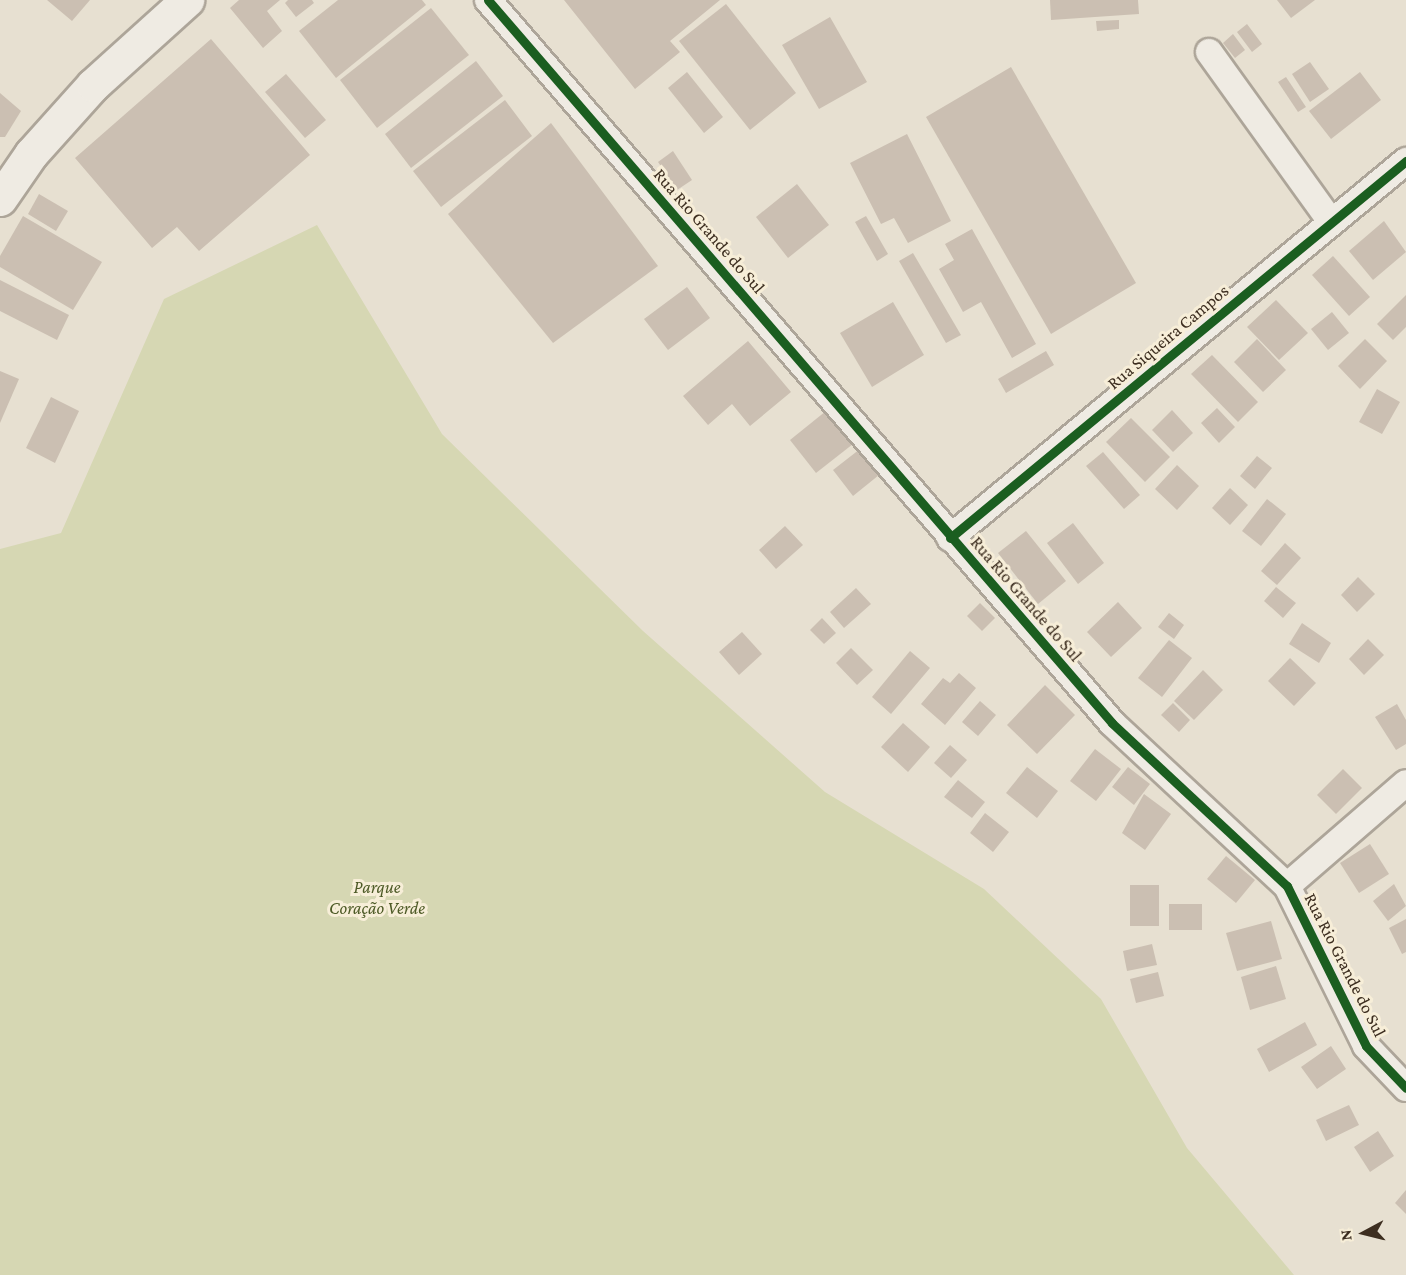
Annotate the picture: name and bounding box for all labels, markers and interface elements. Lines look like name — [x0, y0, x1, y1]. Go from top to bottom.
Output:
street label: Rua Rio Grande do Sul — [649, 164, 769, 298]
street label: Rua Siqueira Campos — [1103, 280, 1233, 394]
street label: Rua Rio Grande do Sul — [966, 532, 1086, 666]
park label: Parque Coração Verde — [329, 877, 425, 920]
street label: Rua Rio Grande do Sul — [1299, 889, 1391, 1041]
north arrow — [1334, 1203, 1394, 1263]
text: N — [1337, 1229, 1355, 1242]

